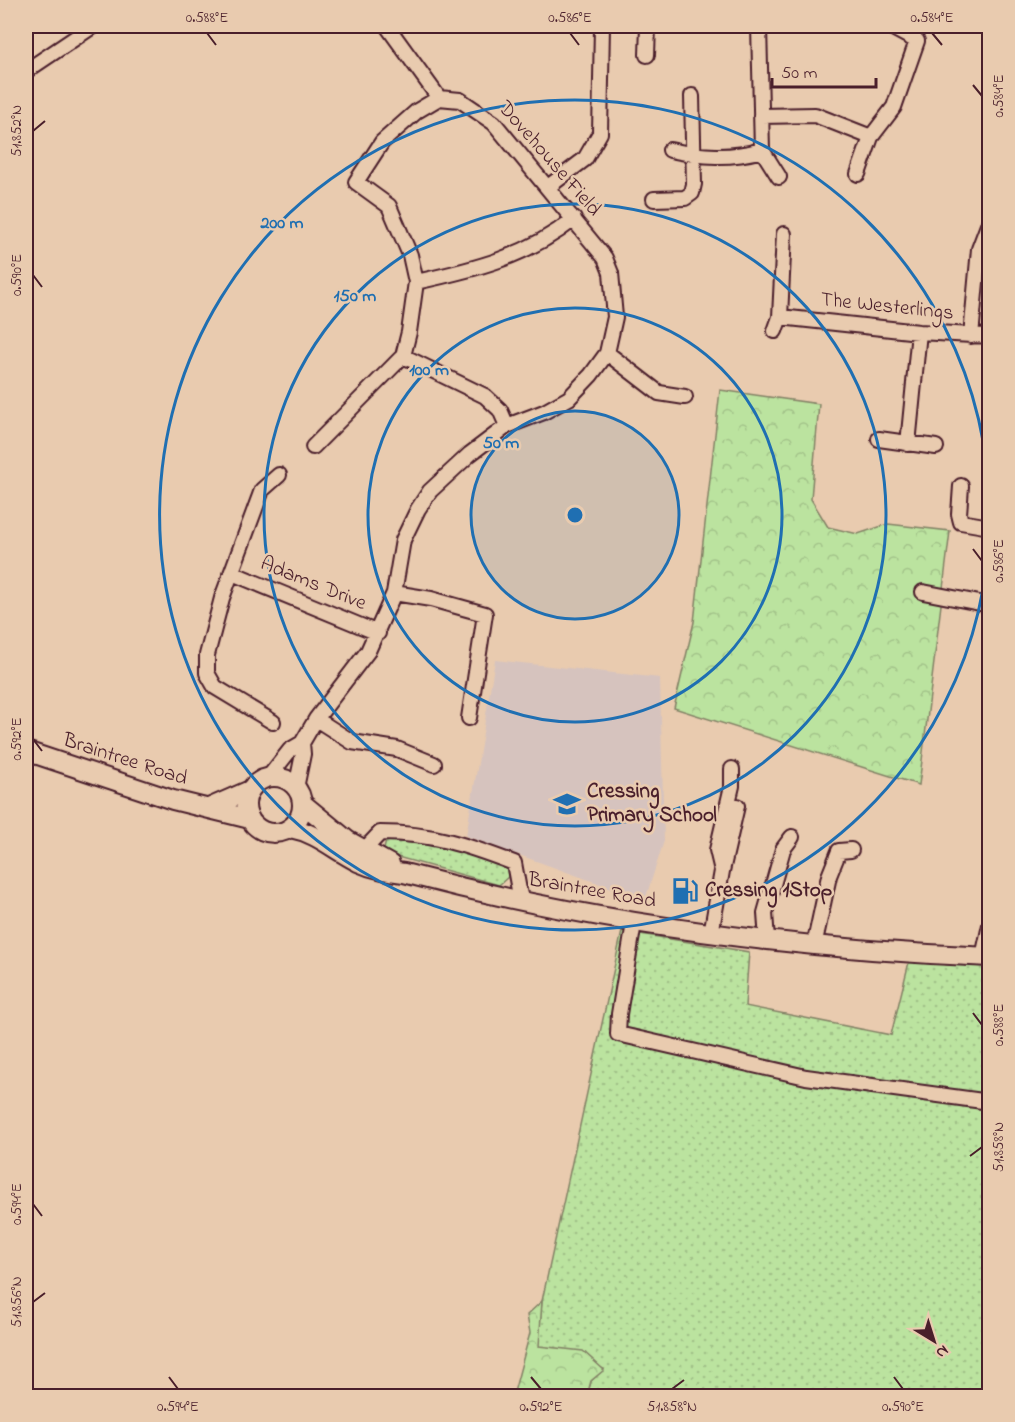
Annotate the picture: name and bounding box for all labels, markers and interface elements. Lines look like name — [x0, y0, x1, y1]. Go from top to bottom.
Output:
text: 0.588°E — [186, 7, 228, 29]
text: 0.586°E — [548, 7, 592, 29]
text: 0.584°E — [910, 7, 954, 29]
scale bar — [772, 51, 876, 89]
text: 50 m — [781, 61, 818, 87]
text: 0.584°E — [988, 74, 1010, 118]
street label: Dovehouse Field — [490, 94, 608, 224]
text: 51.852°N — [6, 105, 28, 157]
text: 200 m — [260, 211, 304, 237]
text: 0.590°E — [6, 254, 28, 296]
text: 150 m — [334, 284, 376, 310]
street label: The Westerlings — [819, 285, 955, 331]
text: 100 m — [409, 358, 449, 384]
text: 50 m — [483, 431, 519, 457]
centre of rings — [565, 505, 585, 525]
text: 0.586°E — [988, 539, 1010, 583]
street label: Adams Drive — [255, 549, 371, 619]
text: 0.592°E — [6, 717, 28, 761]
street label: Braintree Road — [58, 725, 191, 794]
place label: Cressing Primary School — [587, 777, 717, 833]
school or university icon: Cressing Primary School — [552, 789, 582, 819]
street label: Braintree Road — [525, 865, 659, 917]
fuel station icon: Cressing 1Stop — [670, 876, 700, 906]
place label: Cressing 1Stop — [705, 876, 832, 908]
text: 0.588°E — [988, 1004, 1010, 1046]
text: 51.858°N — [988, 1122, 1010, 1172]
text: 0.594°E — [6, 1183, 28, 1225]
text: 51.856°N — [6, 1276, 28, 1328]
north arrow — [904, 1311, 964, 1371]
text: N — [930, 1338, 954, 1364]
text: 0.594°E — [157, 1396, 199, 1418]
text: 0.592°E — [519, 1396, 563, 1418]
text: 51.858°N — [647, 1396, 697, 1418]
text: 0.590°E — [882, 1396, 924, 1418]

